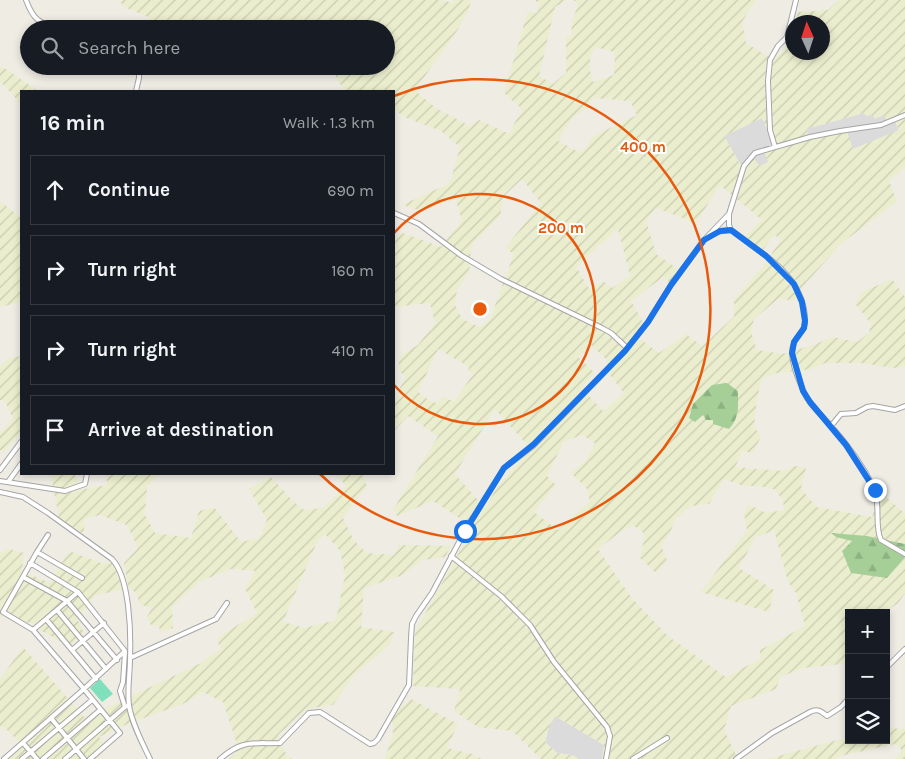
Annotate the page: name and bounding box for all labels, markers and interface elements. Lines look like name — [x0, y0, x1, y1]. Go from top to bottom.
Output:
north arrow — [785, 15, 830, 60]
search box — [20, 20, 395, 75]
icon: search — [38, 34, 66, 62]
text: Search here — [78, 37, 180, 59]
text: 16 min — [40, 111, 105, 135]
text: Walk · 1.3 km — [283, 113, 375, 132]
text: 400 m — [620, 138, 666, 156]
icon: ahead — [41, 176, 69, 204]
text: Continue — [88, 179, 170, 201]
text: 690 m — [327, 181, 374, 200]
text: 200 m — [538, 219, 584, 237]
icon: right — [41, 256, 69, 284]
text: Turn right — [88, 259, 177, 281]
text: 160 m — [331, 261, 374, 280]
centre of rings — [471, 300, 489, 318]
icon: right — [41, 336, 69, 364]
text: Turn right — [88, 339, 177, 361]
text: 410 m — [332, 341, 374, 360]
icon: arrive — [41, 416, 69, 444]
text: Arrive at destination — [88, 419, 274, 441]
route end — [864, 479, 887, 502]
route start — [454, 520, 477, 543]
map controls — [845, 609, 890, 744]
button: + — [845, 609, 890, 654]
button: − — [845, 654, 890, 699]
button: layers — [845, 699, 890, 744]

